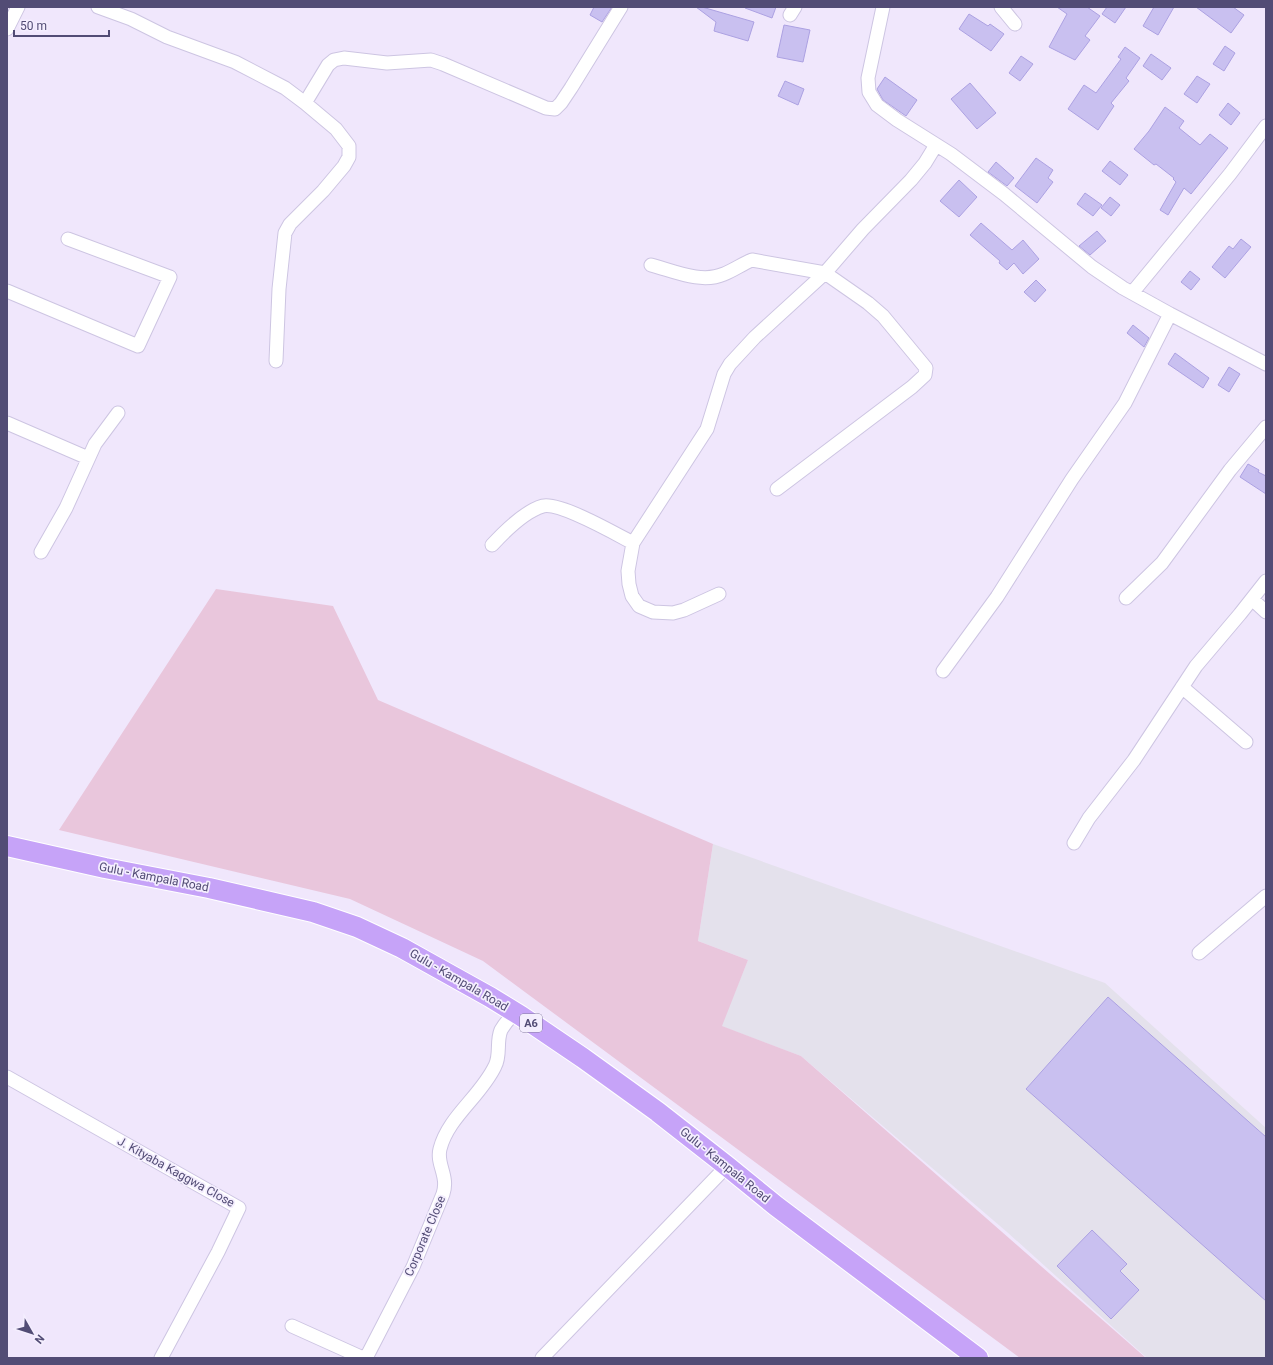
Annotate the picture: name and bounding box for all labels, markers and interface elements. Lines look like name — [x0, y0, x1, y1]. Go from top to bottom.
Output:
scale bar — [14, 12, 109, 38]
text: 50 m — [20, 19, 47, 33]
street label: Gulu - Kampala Road — [98, 859, 210, 895]
street label: Gulu - Kampala Road — [407, 946, 511, 1014]
road number: A6 — [520, 1014, 542, 1032]
street label: Gulu - Kampala Road — [677, 1125, 773, 1205]
street label: J. Kityaba Kaggwa Close — [115, 1134, 237, 1210]
street label: Corporate Close — [402, 1194, 448, 1278]
north arrow — [12, 1313, 52, 1353]
text: N — [32, 1332, 47, 1346]

